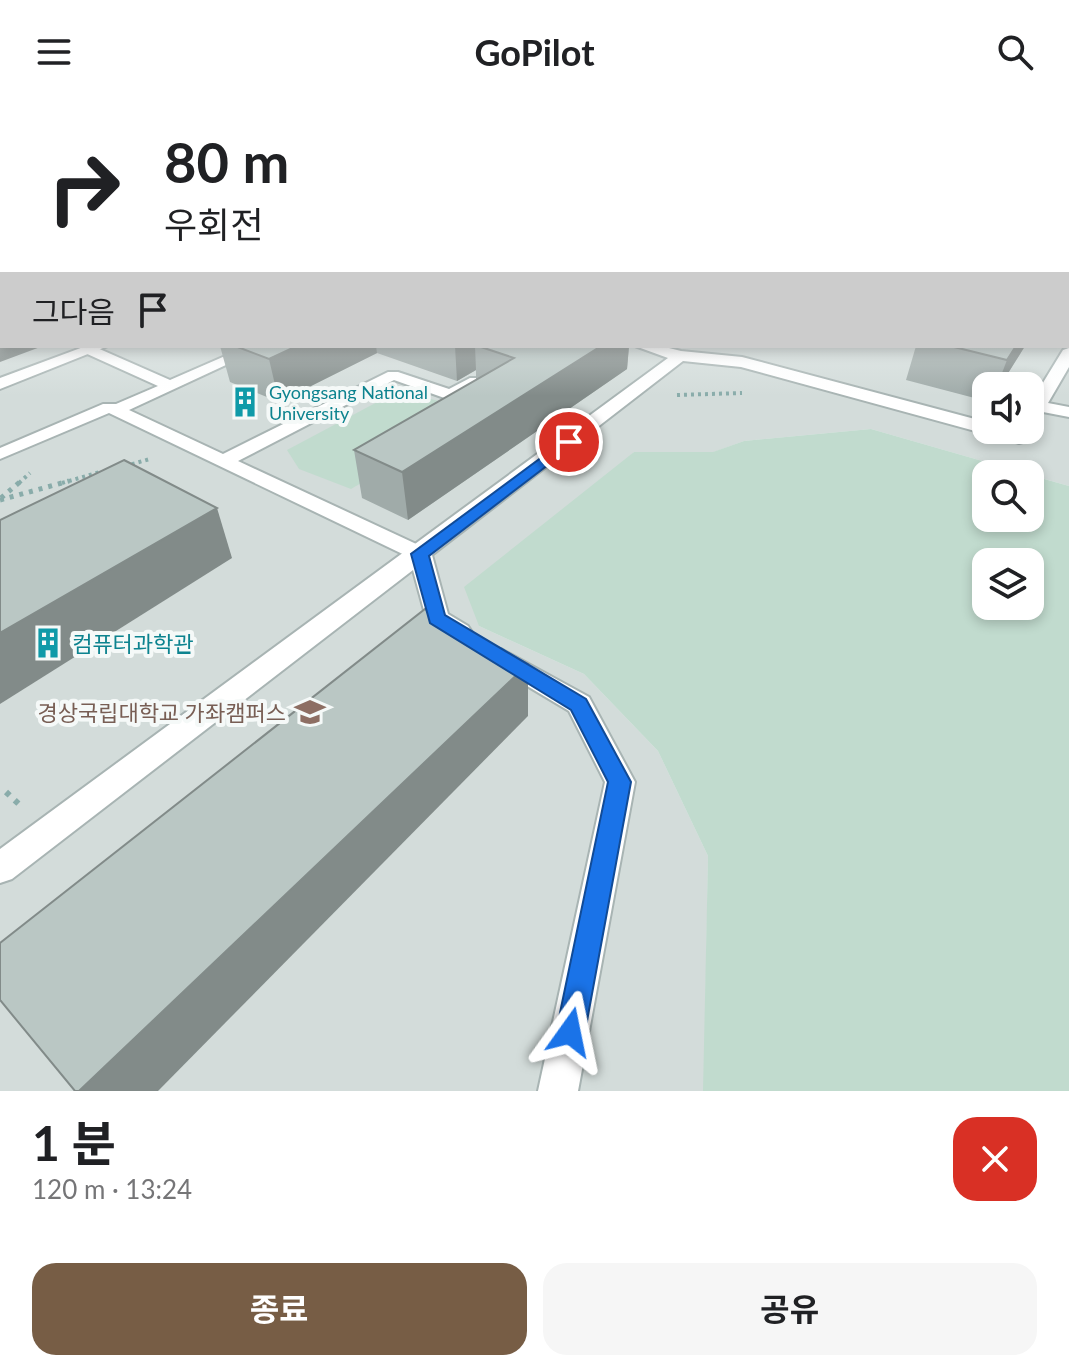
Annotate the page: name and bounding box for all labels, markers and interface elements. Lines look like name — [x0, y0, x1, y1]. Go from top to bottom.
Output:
icon: menu — [32, 30, 76, 74]
text: GoPilot — [474, 30, 595, 74]
icon: search — [993, 30, 1037, 74]
text: 80 m — [164, 128, 289, 195]
icon: right — [32, 136, 136, 240]
text: 우회전 — [164, 202, 263, 246]
icon: arrive — [131, 288, 175, 332]
text: 그다음 — [32, 293, 115, 329]
map controls — [972, 372, 1044, 620]
button: sound — [972, 372, 1044, 444]
place label: Gyongsang National University — [269, 381, 428, 424]
building icon: Gyongsang National University — [228, 385, 262, 419]
pin — [535, 408, 603, 476]
icon: arrive — [547, 420, 591, 464]
button: search — [972, 460, 1044, 532]
button: layers — [972, 548, 1044, 620]
building icon: 컴퓨터과학관 — [31, 626, 65, 660]
place label: 컴퓨터과학관 — [72, 630, 193, 657]
school or university icon: 경상국립대학교 가좌캠퍼스 — [293, 695, 327, 729]
place label: 경상국립대학교 가좌캠퍼스 — [37, 699, 286, 726]
position arrow — [528, 990, 612, 1074]
text: 1 분 — [32, 1114, 116, 1171]
button: close — [953, 1117, 1037, 1201]
text: 120 m · 13:24 — [32, 1173, 192, 1205]
button: 종료 — [32, 1263, 527, 1355]
button: 공유 — [543, 1263, 1037, 1355]

